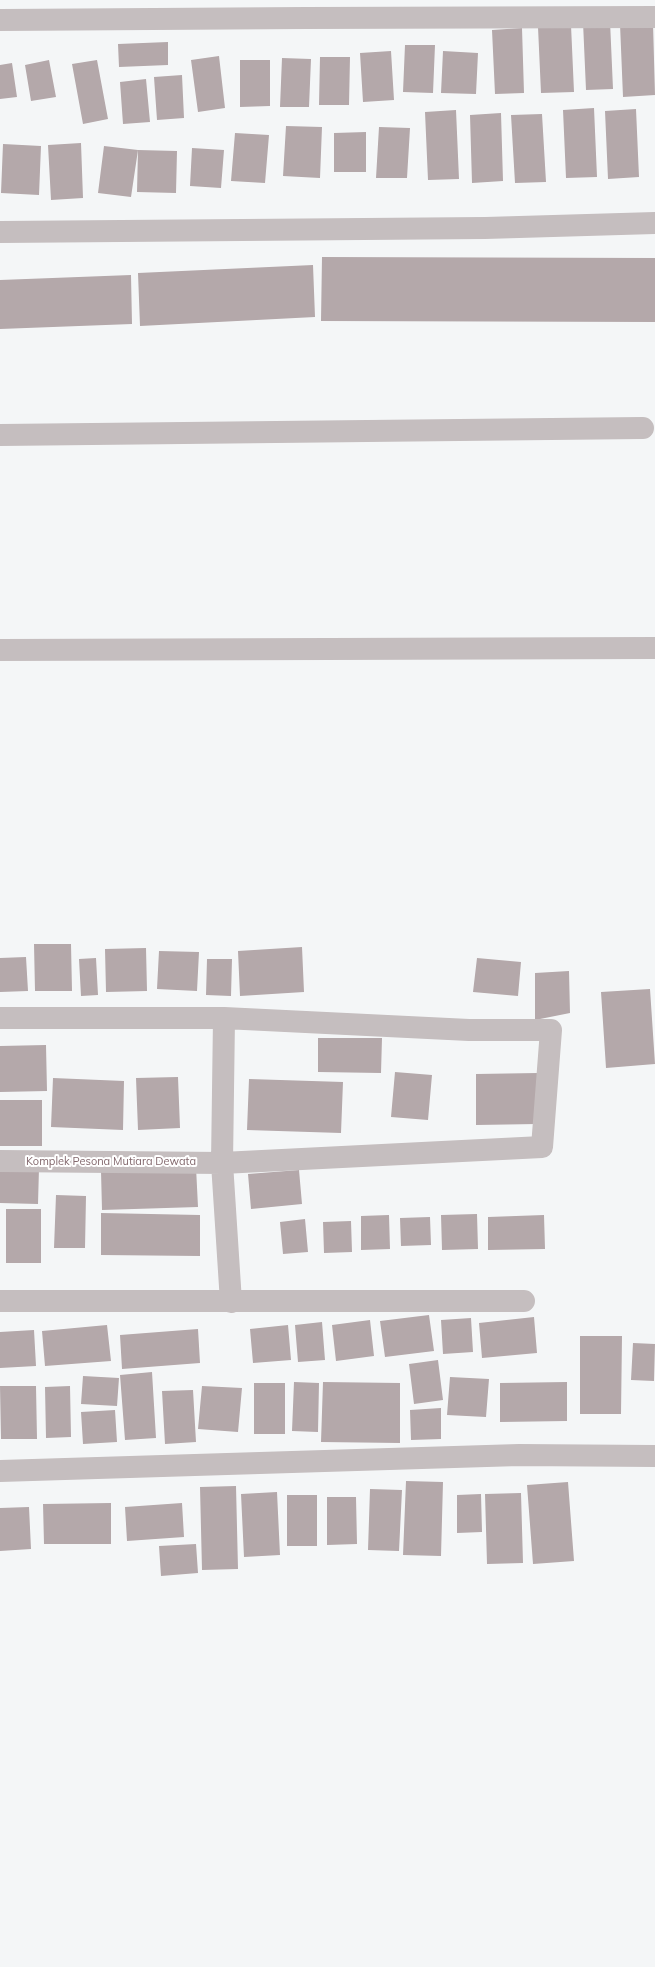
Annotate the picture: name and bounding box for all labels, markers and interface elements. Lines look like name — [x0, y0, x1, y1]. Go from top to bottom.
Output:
street label: Komplek Pesona Mutiara Dewata — [26, 1155, 196, 1169]

